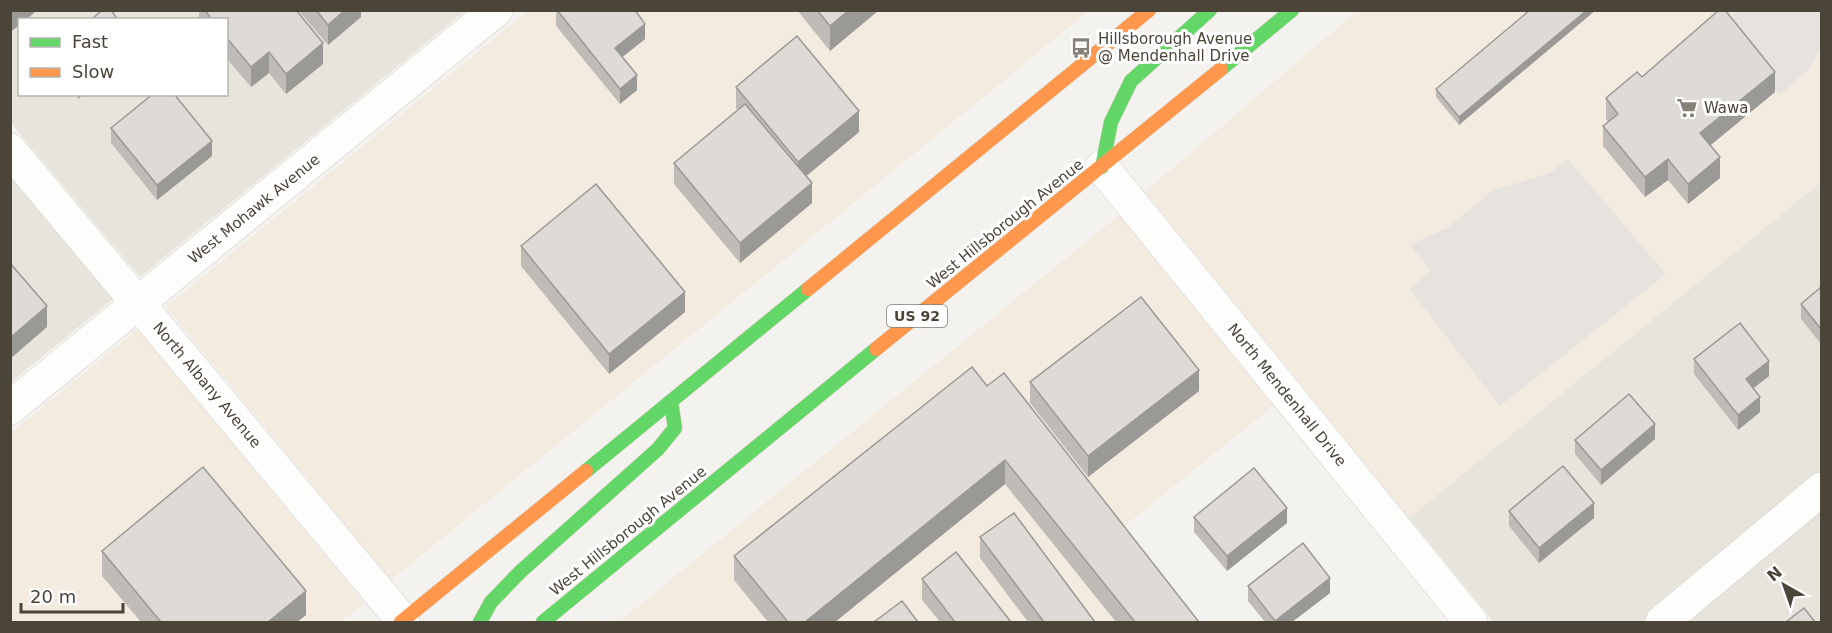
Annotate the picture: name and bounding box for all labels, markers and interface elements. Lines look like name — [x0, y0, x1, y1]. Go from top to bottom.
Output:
legend — [18, 18, 228, 96]
place label: Hillsborough Avenue @ Mendenhall Drive — [1098, 30, 1252, 65]
text: Fast — [72, 31, 108, 52]
bus stop icon: Hillsborough Avenue @ Mendenhall Drive — [1069, 36, 1093, 60]
text: Slow — [72, 61, 114, 82]
supermarket icon: Wawa — [1675, 96, 1699, 120]
place label: Wawa — [1704, 99, 1749, 117]
street label: West Mohawk Avenue — [185, 150, 323, 268]
street label: West Hillsborough Avenue — [923, 155, 1087, 293]
road number: US 92 — [887, 305, 947, 327]
street label: North Albany Avenue — [149, 318, 265, 452]
street label: North Mendenhall Drive — [1224, 320, 1350, 470]
street label: West Hillsborough Avenue — [546, 462, 710, 600]
north arrow — [1754, 555, 1814, 615]
text: N — [1763, 562, 1786, 585]
scale bar — [21, 576, 123, 614]
text: 20 m — [30, 586, 76, 607]

